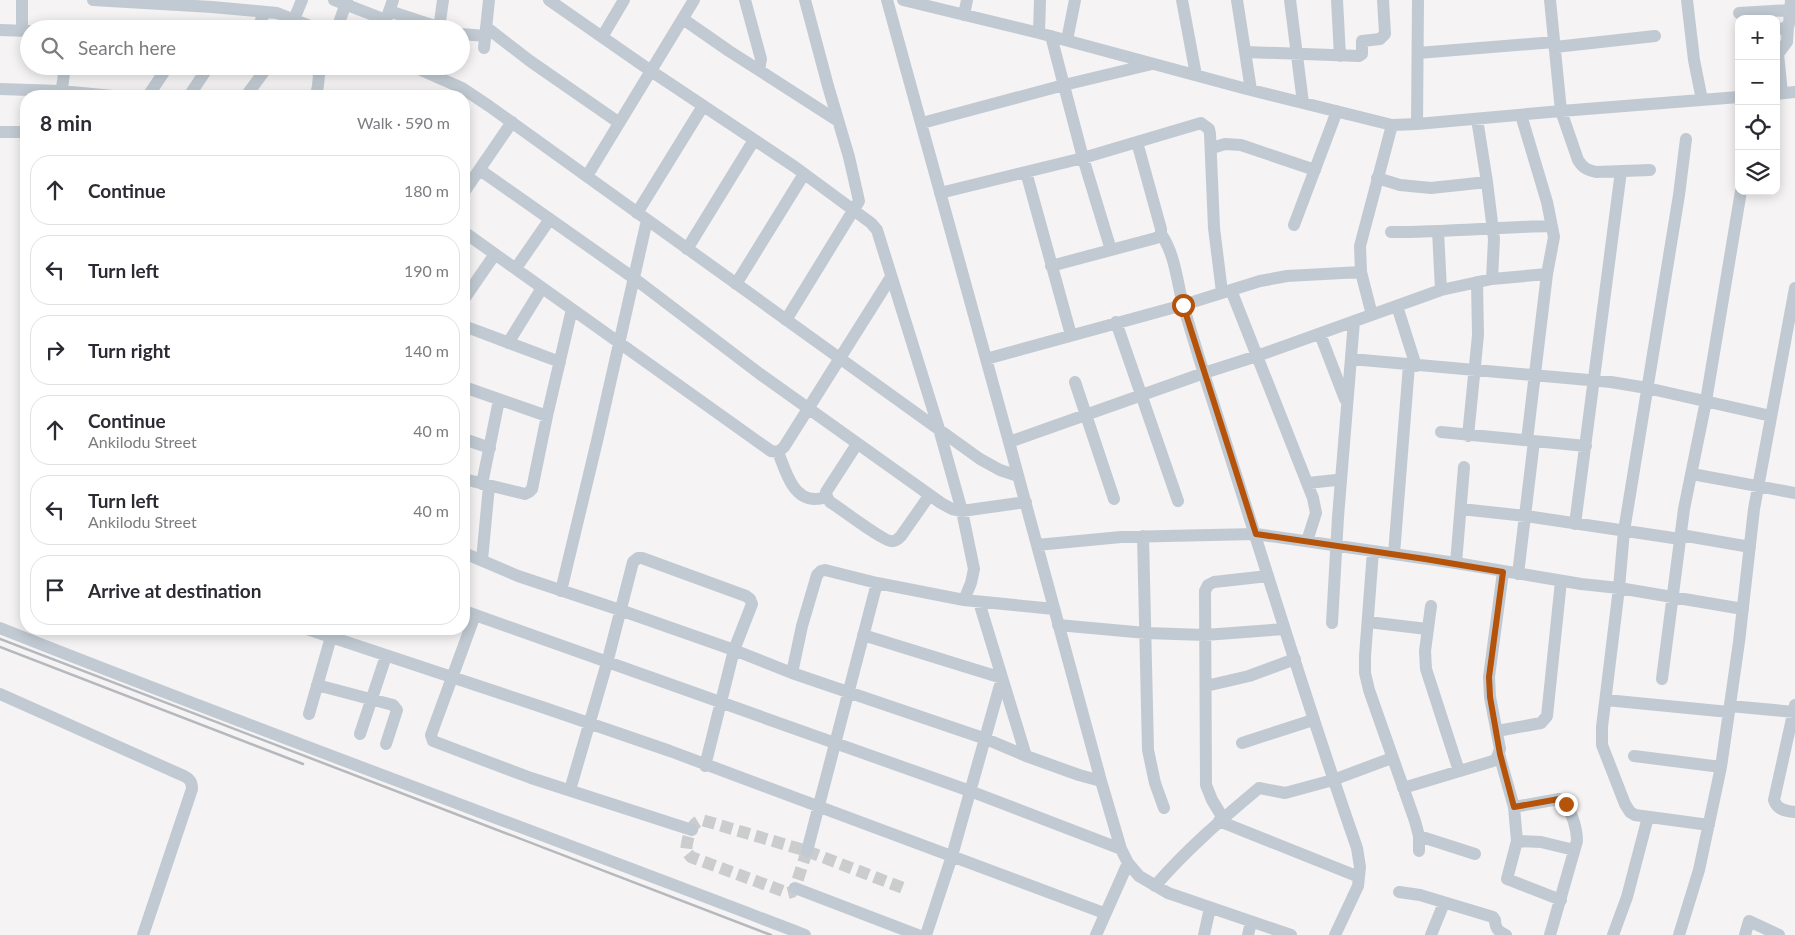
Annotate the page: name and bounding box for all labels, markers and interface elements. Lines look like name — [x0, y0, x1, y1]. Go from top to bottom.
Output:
map controls — [1735, 15, 1780, 195]
button: + — [1735, 15, 1780, 60]
search box — [20, 20, 470, 75]
icon: search — [38, 34, 66, 62]
text: Search here — [78, 36, 176, 59]
button: − — [1735, 60, 1780, 105]
button: locate — [1735, 105, 1780, 150]
text: 8 min — [40, 110, 92, 135]
text: Walk · 590 m — [357, 113, 450, 132]
button: layers — [1735, 150, 1780, 195]
icon: ahead — [41, 176, 69, 204]
text: Continue — [88, 179, 166, 202]
text: 180 m — [404, 181, 449, 200]
icon: left — [41, 256, 69, 284]
text: Turn left — [88, 259, 159, 282]
text: 190 m — [404, 261, 449, 280]
route start — [1172, 294, 1195, 317]
icon: right — [41, 336, 69, 364]
text: Turn right — [88, 339, 170, 362]
text: 140 m — [404, 341, 449, 360]
text: Continue — [88, 409, 166, 432]
icon: ahead — [41, 416, 69, 444]
text: 40 m — [413, 421, 449, 440]
text: Ankilodu Street — [88, 432, 197, 451]
text: Turn left — [88, 489, 159, 512]
icon: left — [41, 496, 69, 524]
text: 40 m — [413, 501, 449, 520]
text: Ankilodu Street — [88, 512, 197, 531]
icon: arrive — [41, 576, 69, 604]
text: Arrive at destination — [88, 579, 261, 602]
route end — [1555, 793, 1578, 816]

